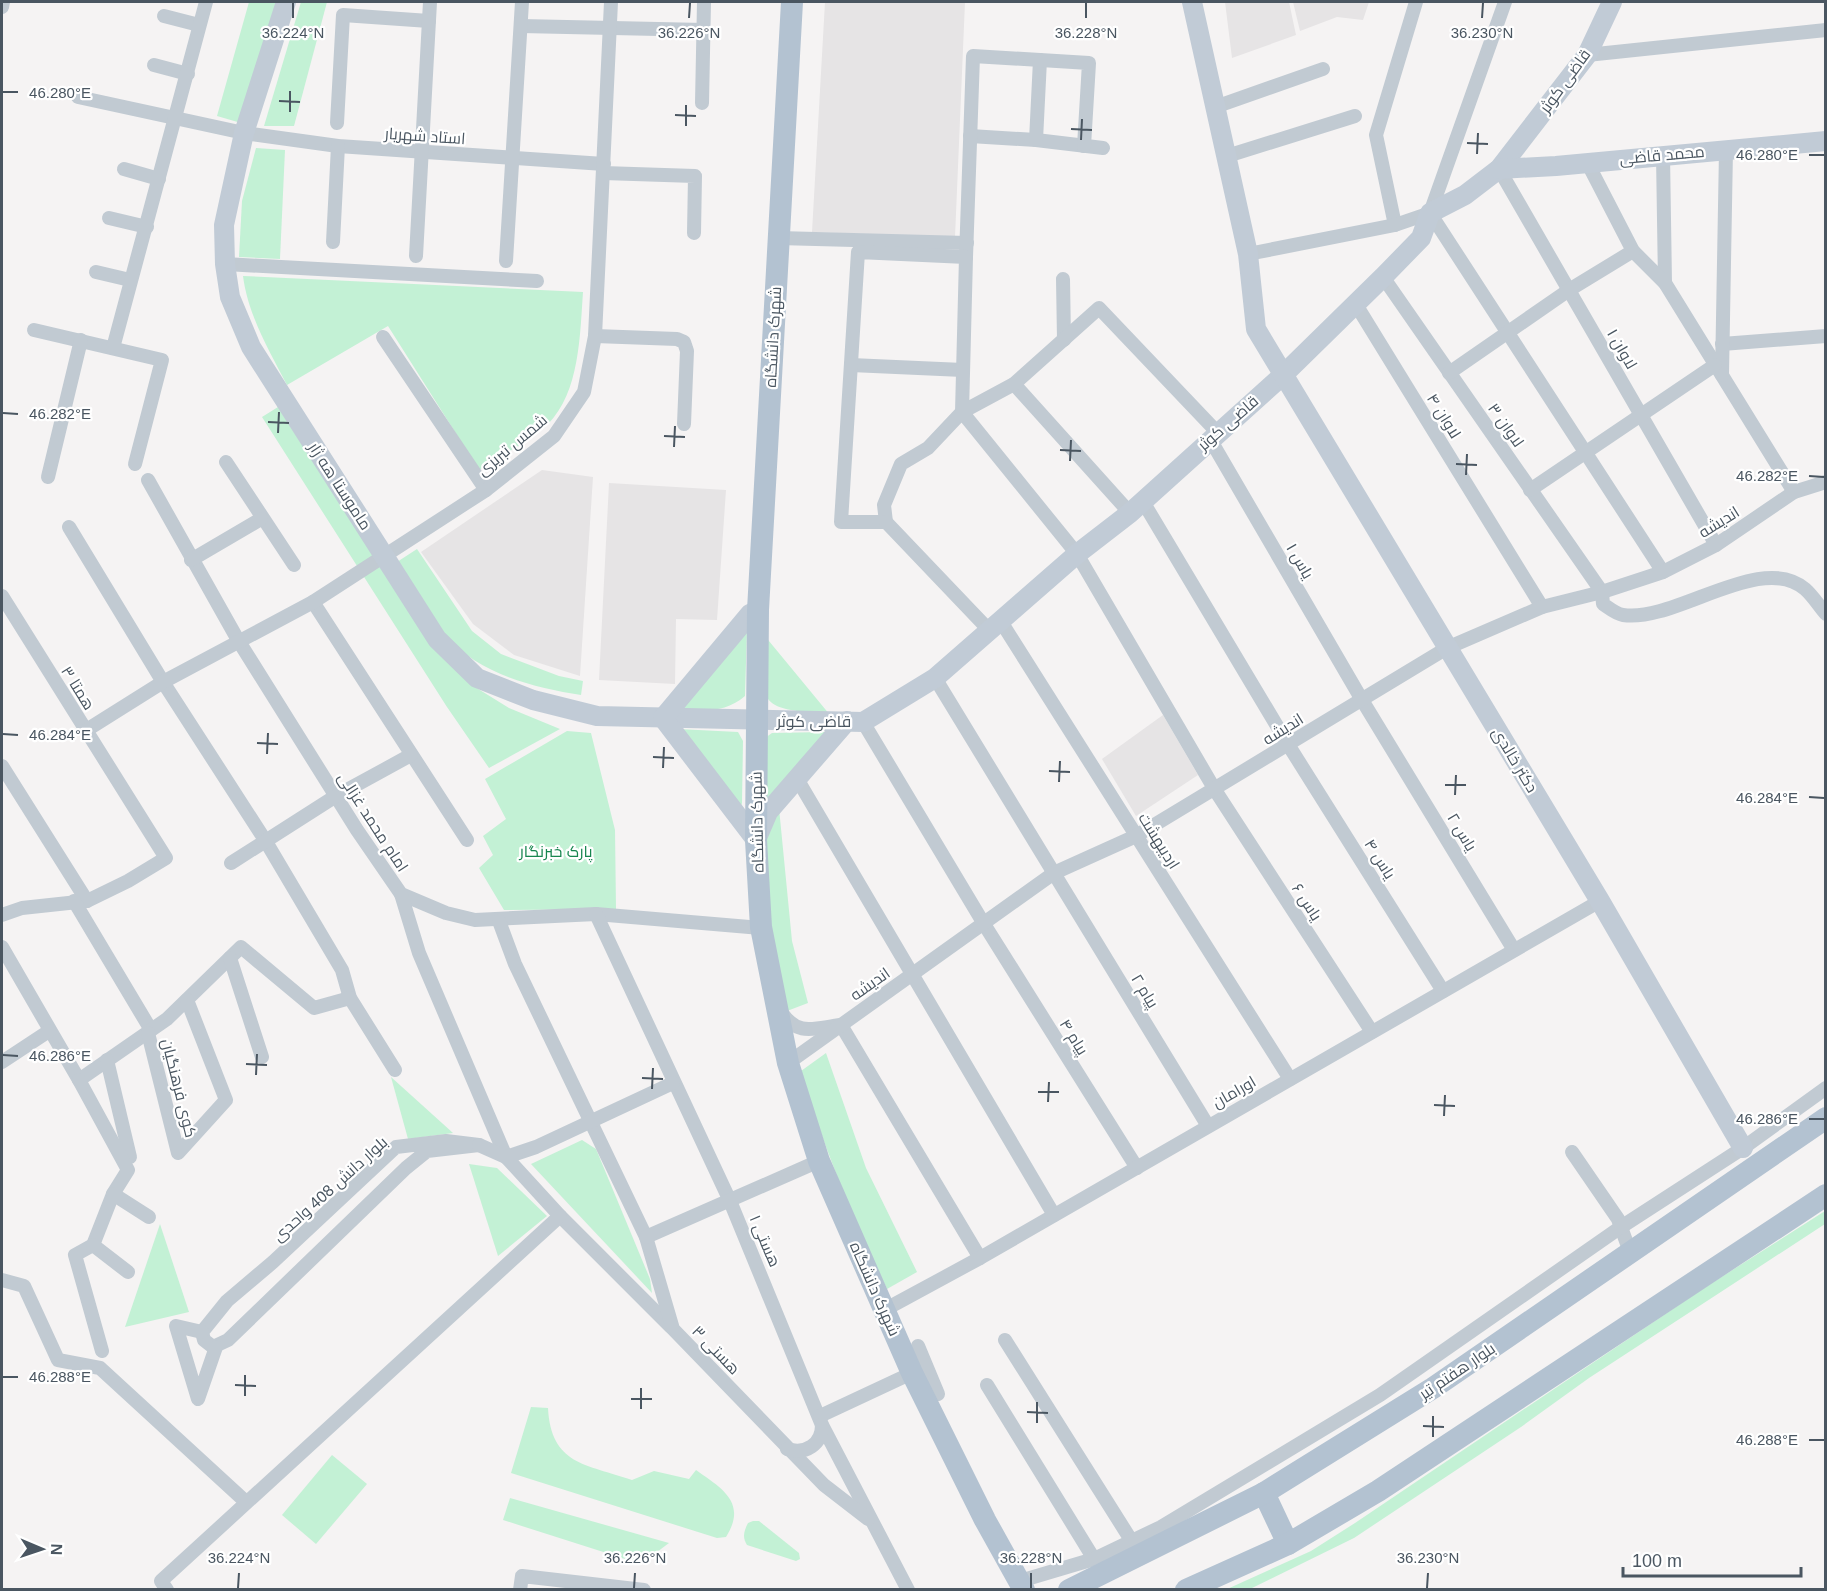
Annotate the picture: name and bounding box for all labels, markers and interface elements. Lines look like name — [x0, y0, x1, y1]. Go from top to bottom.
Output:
text: 36.224°N — [262, 24, 324, 41]
text: 36.226°N — [658, 24, 720, 41]
text: 36.228°N — [1055, 24, 1117, 41]
text: 36.230°N — [1451, 24, 1513, 41]
street label: قاضی کوثر — [1536, 46, 1595, 118]
text: 46.280°E — [29, 84, 91, 101]
street label: استاد شهریار — [383, 125, 466, 149]
street label: محمد قاضی — [1619, 143, 1705, 169]
text: 46.280°E — [1736, 146, 1798, 163]
street label: شهرک دانشگاه — [762, 286, 786, 388]
street label: لاوان ۱ — [1602, 326, 1640, 373]
street label: لاوان ۴ — [1422, 391, 1464, 442]
street label: قاضی کوثر — [1194, 392, 1263, 456]
street label: لاوان ۳ — [1483, 400, 1527, 451]
text: 46.282°E — [29, 405, 91, 422]
street label: شمس تبریزی — [474, 411, 552, 481]
street label: ماموستا هه ژار — [304, 438, 375, 533]
text: 46.282°E — [1736, 467, 1798, 484]
street label: اندیشه — [1696, 503, 1743, 542]
street label: یاس ۱ — [1281, 540, 1317, 583]
street label: همتا ۳ — [58, 663, 98, 713]
street label: اندیشه — [1260, 710, 1307, 749]
street label: قاضی کوثر — [776, 713, 851, 732]
street label: دکتر خالدی — [1487, 725, 1541, 797]
text: 46.284°E — [29, 726, 91, 743]
street label: امام محمد غزالی — [332, 769, 411, 876]
street label: شهرک دانشگاه — [748, 771, 768, 873]
text: 46.284°E — [1736, 789, 1798, 806]
street label: اردیبهشت — [1134, 810, 1183, 873]
street label: یاس ۲ — [1442, 810, 1480, 856]
street label: یاس ۴ — [1360, 836, 1399, 884]
park label: پارک خبرنگار — [518, 843, 593, 863]
street label: یاس ۶ — [1287, 880, 1326, 925]
street label: اندیشه — [847, 964, 894, 1005]
street label: پیام ۲ — [1126, 971, 1162, 1013]
street label: پیام ۴ — [1054, 1016, 1092, 1060]
street label: کوی فرهنگیان — [157, 1037, 200, 1140]
text: 46.286°E — [29, 1047, 91, 1064]
street label: اورامان — [1209, 1073, 1260, 1113]
text: 46.286°E — [1736, 1110, 1798, 1127]
street label: بلوار دانش 408 واحدی — [269, 1133, 392, 1246]
street label: هستی ۱ — [745, 1212, 784, 1270]
street label: شهرک دانشگاه — [845, 1239, 903, 1339]
street label: هستی ۳ — [687, 1322, 743, 1379]
street label: بلوار هفتم تیر — [1415, 1339, 1500, 1406]
text: 46.288°E — [29, 1368, 91, 1385]
text: 46.288°E — [1736, 1431, 1798, 1448]
north arrow — [12, 1519, 72, 1579]
scale bar — [1623, 1540, 1802, 1578]
text: N — [48, 1543, 65, 1556]
text: 36.224°N — [208, 1549, 270, 1566]
text: 36.226°N — [604, 1549, 666, 1566]
text: 36.228°N — [1000, 1549, 1062, 1566]
text: 36.230°N — [1397, 1549, 1459, 1566]
text: 100 m — [1632, 1551, 1682, 1571]

